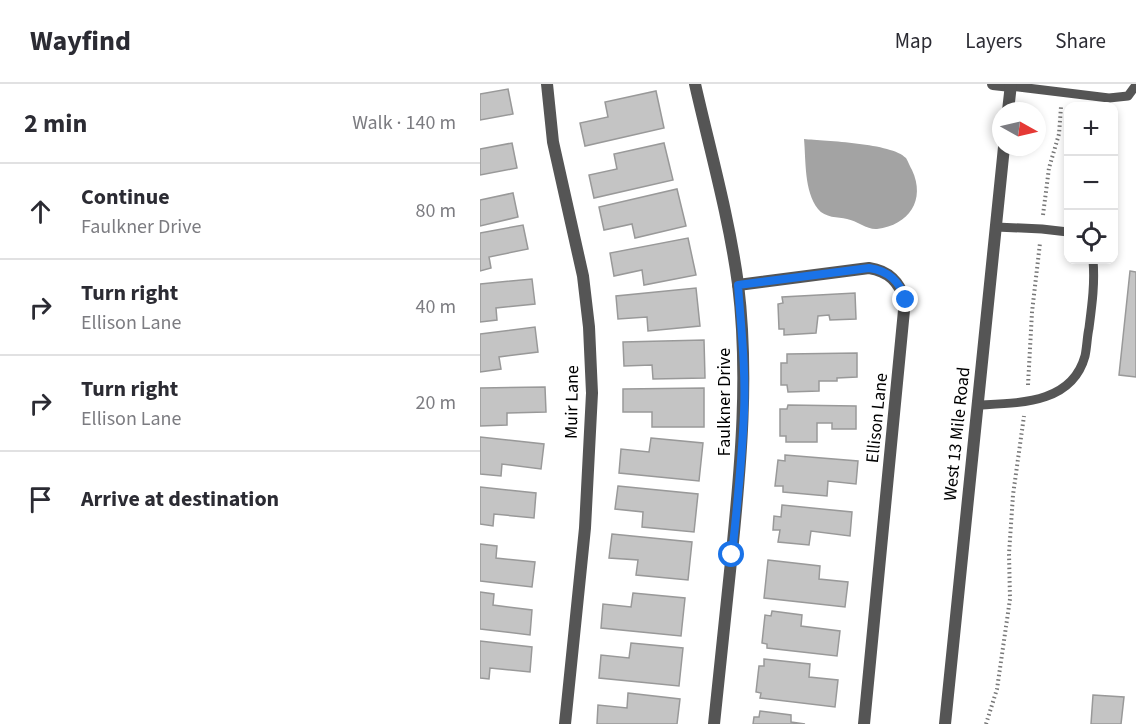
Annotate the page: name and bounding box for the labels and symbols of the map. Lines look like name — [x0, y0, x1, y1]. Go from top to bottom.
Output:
north arrow — [992, 102, 1046, 156]
route end — [892, 286, 918, 312]
street label: Faulkner Drive — [712, 348, 737, 456]
street label: Muir Lane — [559, 365, 585, 439]
street label: West 13 Mile Road — [938, 366, 976, 502]
street label: Ellison Lane — [860, 372, 894, 464]
route start — [718, 541, 744, 567]

